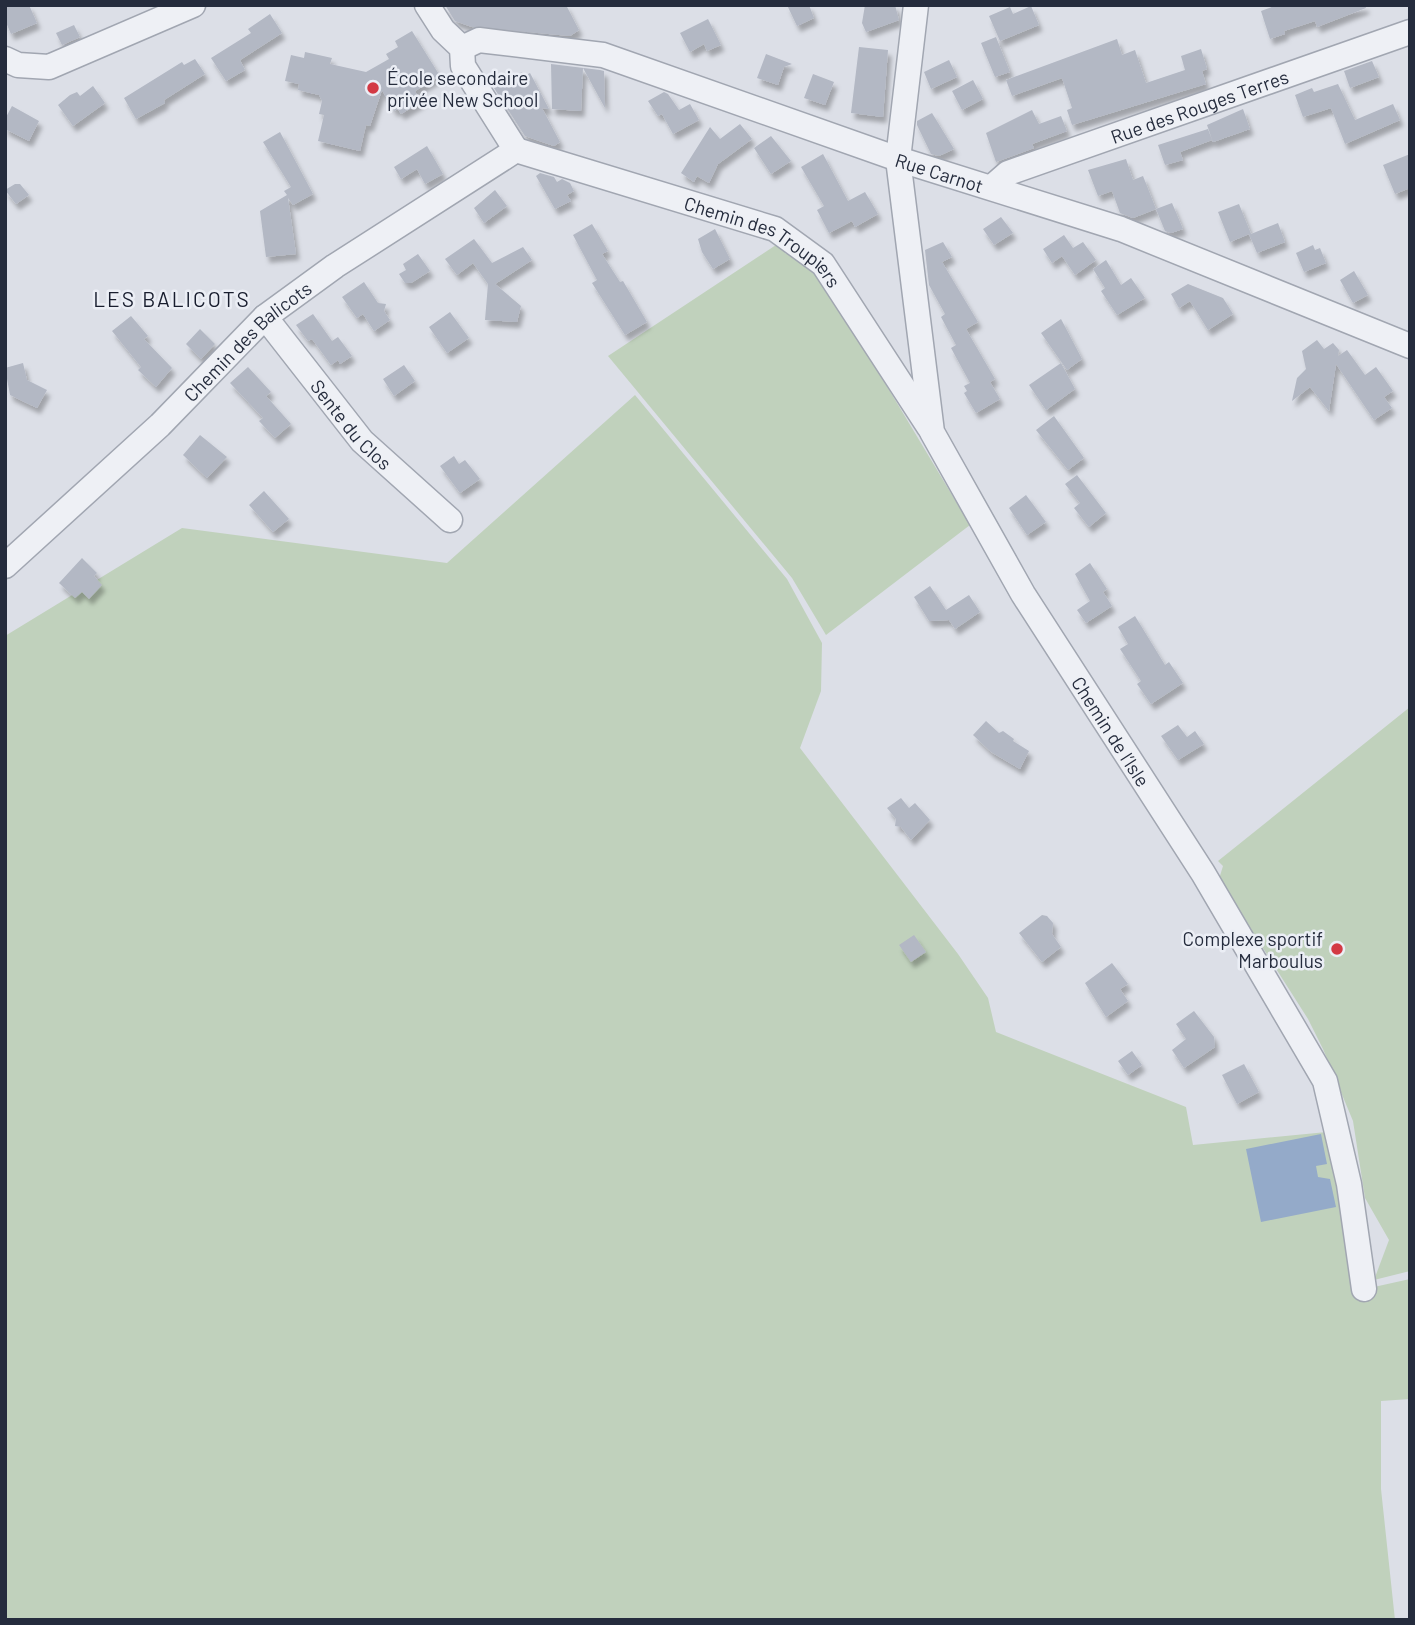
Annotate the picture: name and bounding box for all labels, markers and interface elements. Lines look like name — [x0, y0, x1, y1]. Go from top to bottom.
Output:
street label: Rue des Rouges Terres — [1107, 64, 1291, 148]
place label: École secondaire privée New School — [387, 66, 538, 111]
marker: École secondaire privée New School — [365, 80, 381, 96]
street label: Rue Carnot — [893, 147, 986, 197]
street label: Chemin des Troupiers — [682, 191, 846, 291]
street label: Chemin des Balicots — [178, 276, 316, 406]
district label: LES BALICOTS — [93, 286, 251, 311]
street label: Sente du Clos — [306, 375, 397, 474]
street label: Chemin de l’Isle — [1067, 672, 1155, 790]
place label: Complexe sportif Marboulus — [1183, 927, 1323, 972]
marker: Complexe sportif Marboulus — [1329, 941, 1345, 957]

